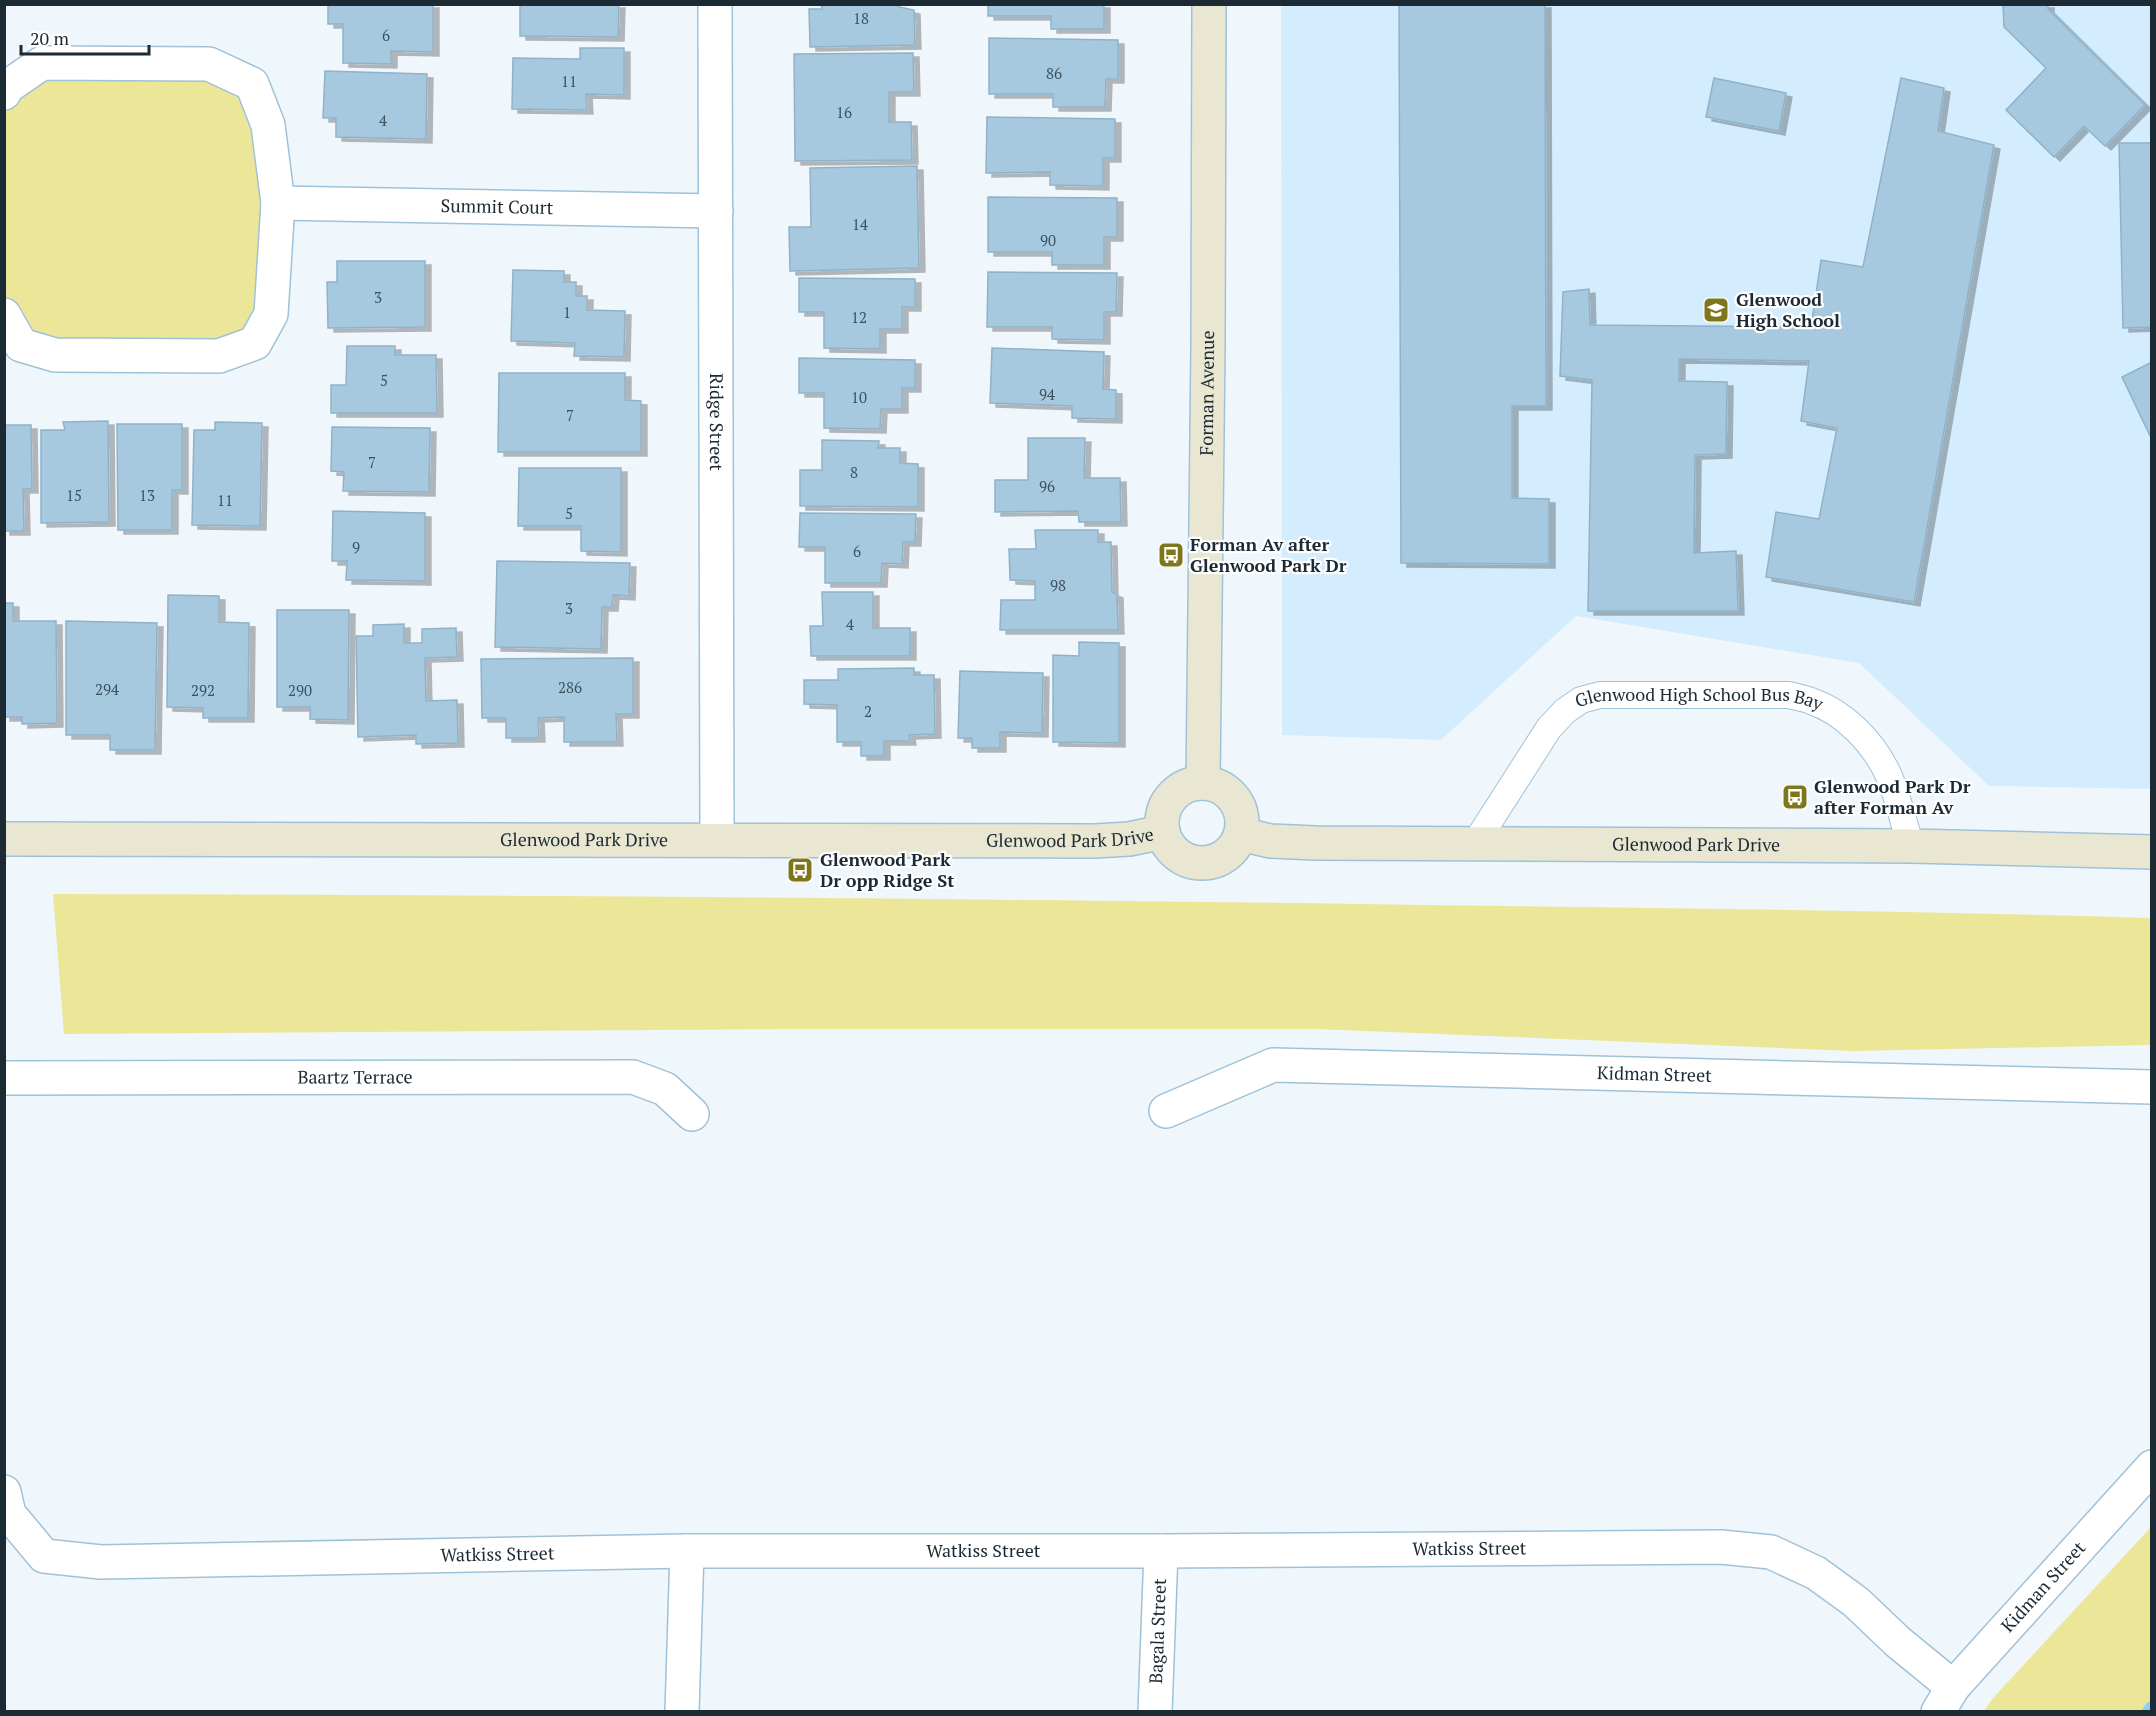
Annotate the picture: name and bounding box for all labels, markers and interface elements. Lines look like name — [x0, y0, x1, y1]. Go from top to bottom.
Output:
house number: 18 — [853, 8, 869, 28]
scale bar — [21, 18, 148, 56]
house number: 6 — [382, 25, 390, 45]
text: 20 m — [30, 26, 70, 50]
house number: 86 — [1046, 63, 1062, 83]
house number: 11 — [561, 71, 577, 91]
house number: 16 — [836, 102, 852, 122]
house number: 4 — [379, 110, 387, 130]
street label: Summit Court — [440, 193, 554, 219]
house number: 14 — [852, 214, 868, 234]
house number: 90 — [1040, 230, 1056, 250]
house number: 3 — [374, 287, 382, 307]
place label: Glenwood High School — [1736, 287, 1840, 332]
school or university icon: Glenwood High School — [1701, 295, 1731, 325]
house number: 1 — [563, 302, 571, 322]
house number: 12 — [851, 307, 867, 327]
street label: Forman Avenue — [1194, 330, 1219, 456]
house number: 5 — [380, 370, 388, 390]
street label: Ridge Street — [705, 373, 729, 471]
house number: 94 — [1039, 384, 1055, 404]
house number: 10 — [851, 387, 867, 407]
house number: 7 — [566, 405, 574, 425]
house number: 7 — [368, 452, 376, 472]
house number: 8 — [850, 462, 858, 482]
house number: 96 — [1039, 476, 1055, 496]
house number: 15 — [66, 485, 82, 505]
house number: 13 — [139, 485, 155, 505]
house number: 11 — [217, 490, 233, 510]
house number: 5 — [565, 503, 573, 523]
place label: Forman Av after Glenwood Park Dr — [1190, 532, 1347, 577]
house number: 9 — [352, 537, 360, 557]
bus stop icon: Forman Av after Glenwood Park Dr — [1156, 540, 1186, 570]
house number: 6 — [853, 541, 861, 561]
house number: 98 — [1050, 575, 1066, 595]
house number: 3 — [565, 598, 573, 618]
house number: 4 — [846, 614, 854, 634]
house number: 286 — [558, 677, 582, 697]
house number: 294 — [95, 679, 119, 699]
house number: 292 — [191, 680, 215, 700]
house number: 290 — [288, 680, 312, 700]
street label: Glenwood High School Bus Bay — [1572, 682, 1828, 716]
house number: 2 — [864, 701, 872, 721]
place label: Glenwood Park Dr after Forman Av — [1814, 774, 1971, 819]
bus stop icon: Glenwood Park Dr after Forman Av — [1780, 782, 1810, 812]
street label: Glenwood Park Drive — [986, 821, 1156, 852]
street label: Glenwood Park Drive — [500, 827, 668, 851]
street label: Glenwood Park Drive — [1612, 831, 1780, 856]
place label: Glenwood Park Dr opp Ridge St — [820, 847, 955, 892]
bus stop icon: Glenwood Park Dr opp Ridge St — [785, 855, 815, 885]
street label: Kidman Street — [1597, 1060, 1712, 1087]
street label: Baartz Terrace — [297, 1064, 413, 1089]
street label: Watkiss Street — [1412, 1535, 1527, 1560]
street label: Kidman Street — [1995, 1535, 2090, 1637]
street label: Watkiss Street — [926, 1538, 1041, 1562]
street label: Watkiss Street — [440, 1540, 555, 1567]
street label: Bagala Street — [1143, 1577, 1171, 1684]

